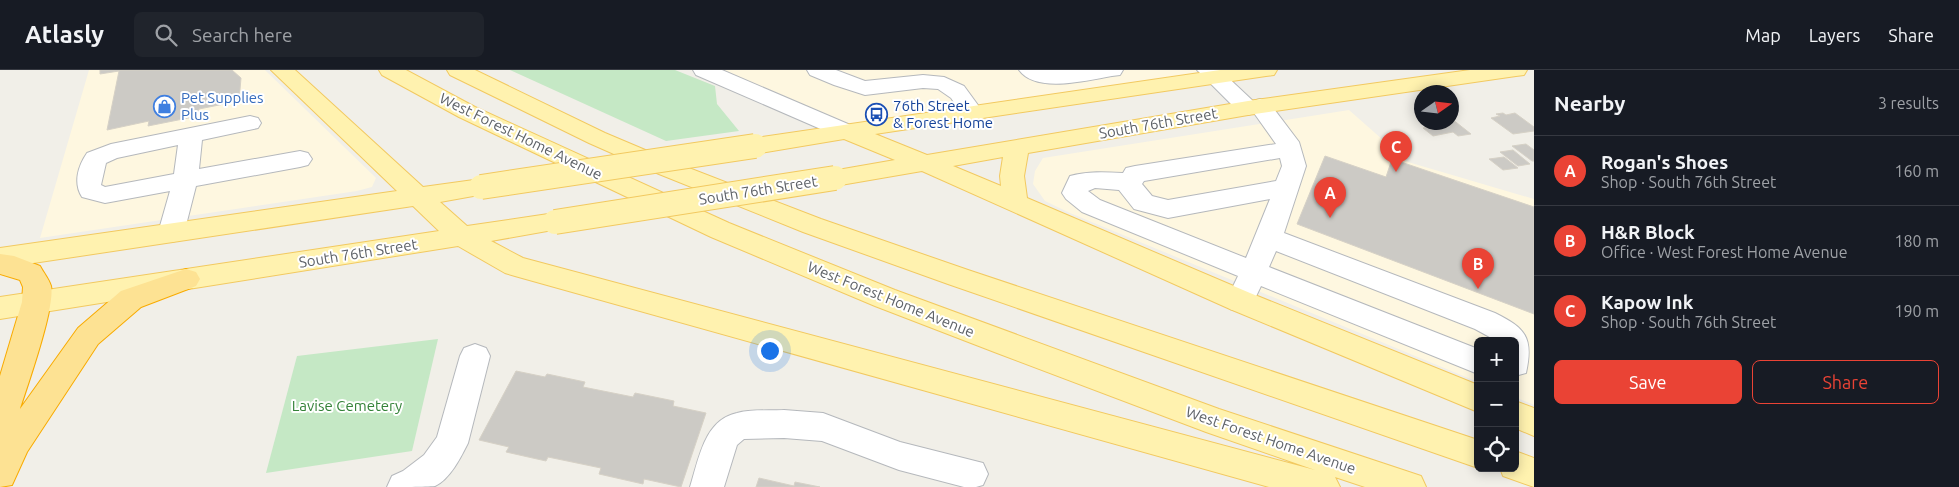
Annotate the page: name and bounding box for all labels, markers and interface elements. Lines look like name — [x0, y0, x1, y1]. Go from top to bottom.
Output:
search box — [134, 12, 484, 57]
text: Atlasly — [25, 21, 104, 48]
icon: search — [152, 21, 180, 49]
text: Search here — [192, 24, 292, 46]
text: Map — [1745, 25, 1781, 45]
text: Layers — [1809, 25, 1860, 45]
text: Share — [1888, 25, 1934, 45]
north arrow — [1414, 85, 1459, 130]
place label: Pet Supplies Plus — [181, 89, 264, 123]
street label: West Forest Home Avenue — [437, 89, 605, 183]
text: Nearby — [1554, 91, 1625, 115]
shop icon: Pet Supplies Plus — [153, 94, 177, 118]
text: 3 results — [1878, 94, 1939, 112]
place label: 76th Street & Forest Home — [893, 97, 993, 131]
bus stop icon: 76th Street & Forest Home — [865, 102, 889, 126]
street label: South 76th Street — [1098, 104, 1219, 142]
pin: C — [1380, 131, 1412, 172]
text: Rogan's Shoes — [1601, 151, 1728, 173]
text: A — [1564, 162, 1576, 180]
text: 160 m — [1894, 162, 1939, 180]
street label: South 76th Street — [698, 172, 819, 208]
text: Shop · South 76th Street — [1601, 173, 1776, 191]
pin: A — [1314, 177, 1346, 218]
text: H&R Block — [1601, 221, 1695, 243]
text: B — [1565, 232, 1575, 250]
text: 180 m — [1894, 232, 1939, 250]
street label: South 76th Street — [298, 235, 419, 271]
text: Office · West Forest Home Avenue — [1601, 243, 1848, 261]
pin: B — [1462, 248, 1494, 289]
street label: West Forest Home Avenue — [805, 258, 977, 340]
text: Kapow Ink — [1601, 291, 1693, 313]
text: C — [1565, 302, 1575, 320]
text: 190 m — [1894, 302, 1939, 320]
text: Shop · South 76th Street — [1601, 313, 1776, 331]
map controls — [1474, 337, 1519, 472]
button: + — [1474, 337, 1519, 382]
your location — [757, 338, 783, 364]
button: Save — [1554, 360, 1742, 404]
button: Share — [1752, 360, 1939, 404]
button: − — [1474, 382, 1519, 427]
park label: Lavise Cemetery — [292, 397, 402, 414]
street label: West Forest Home Avenue — [1184, 403, 1358, 477]
button: locate — [1474, 427, 1519, 472]

